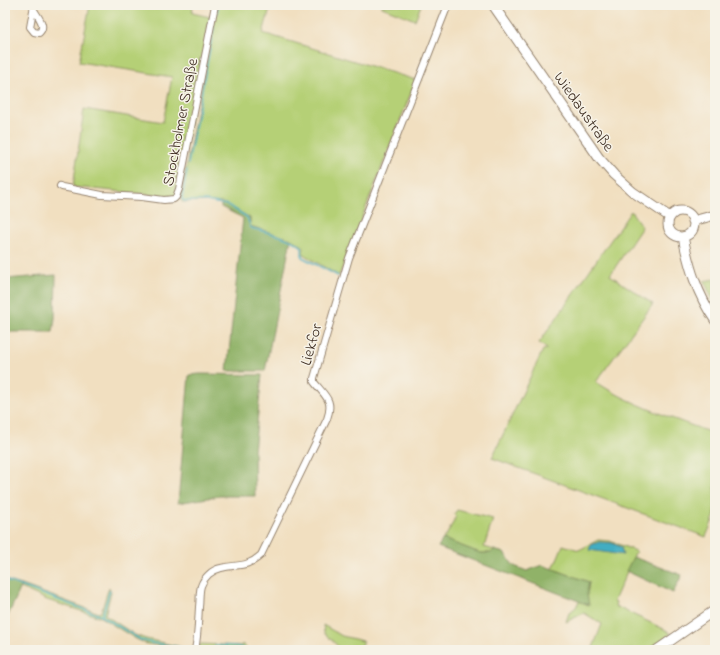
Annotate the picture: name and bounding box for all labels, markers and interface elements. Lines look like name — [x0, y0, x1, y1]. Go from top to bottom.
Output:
street label: Stockholmer Straße — [157, 56, 205, 188]
street label: Wiedaustraße — [547, 67, 620, 158]
street label: Liekfor — [294, 321, 329, 368]

